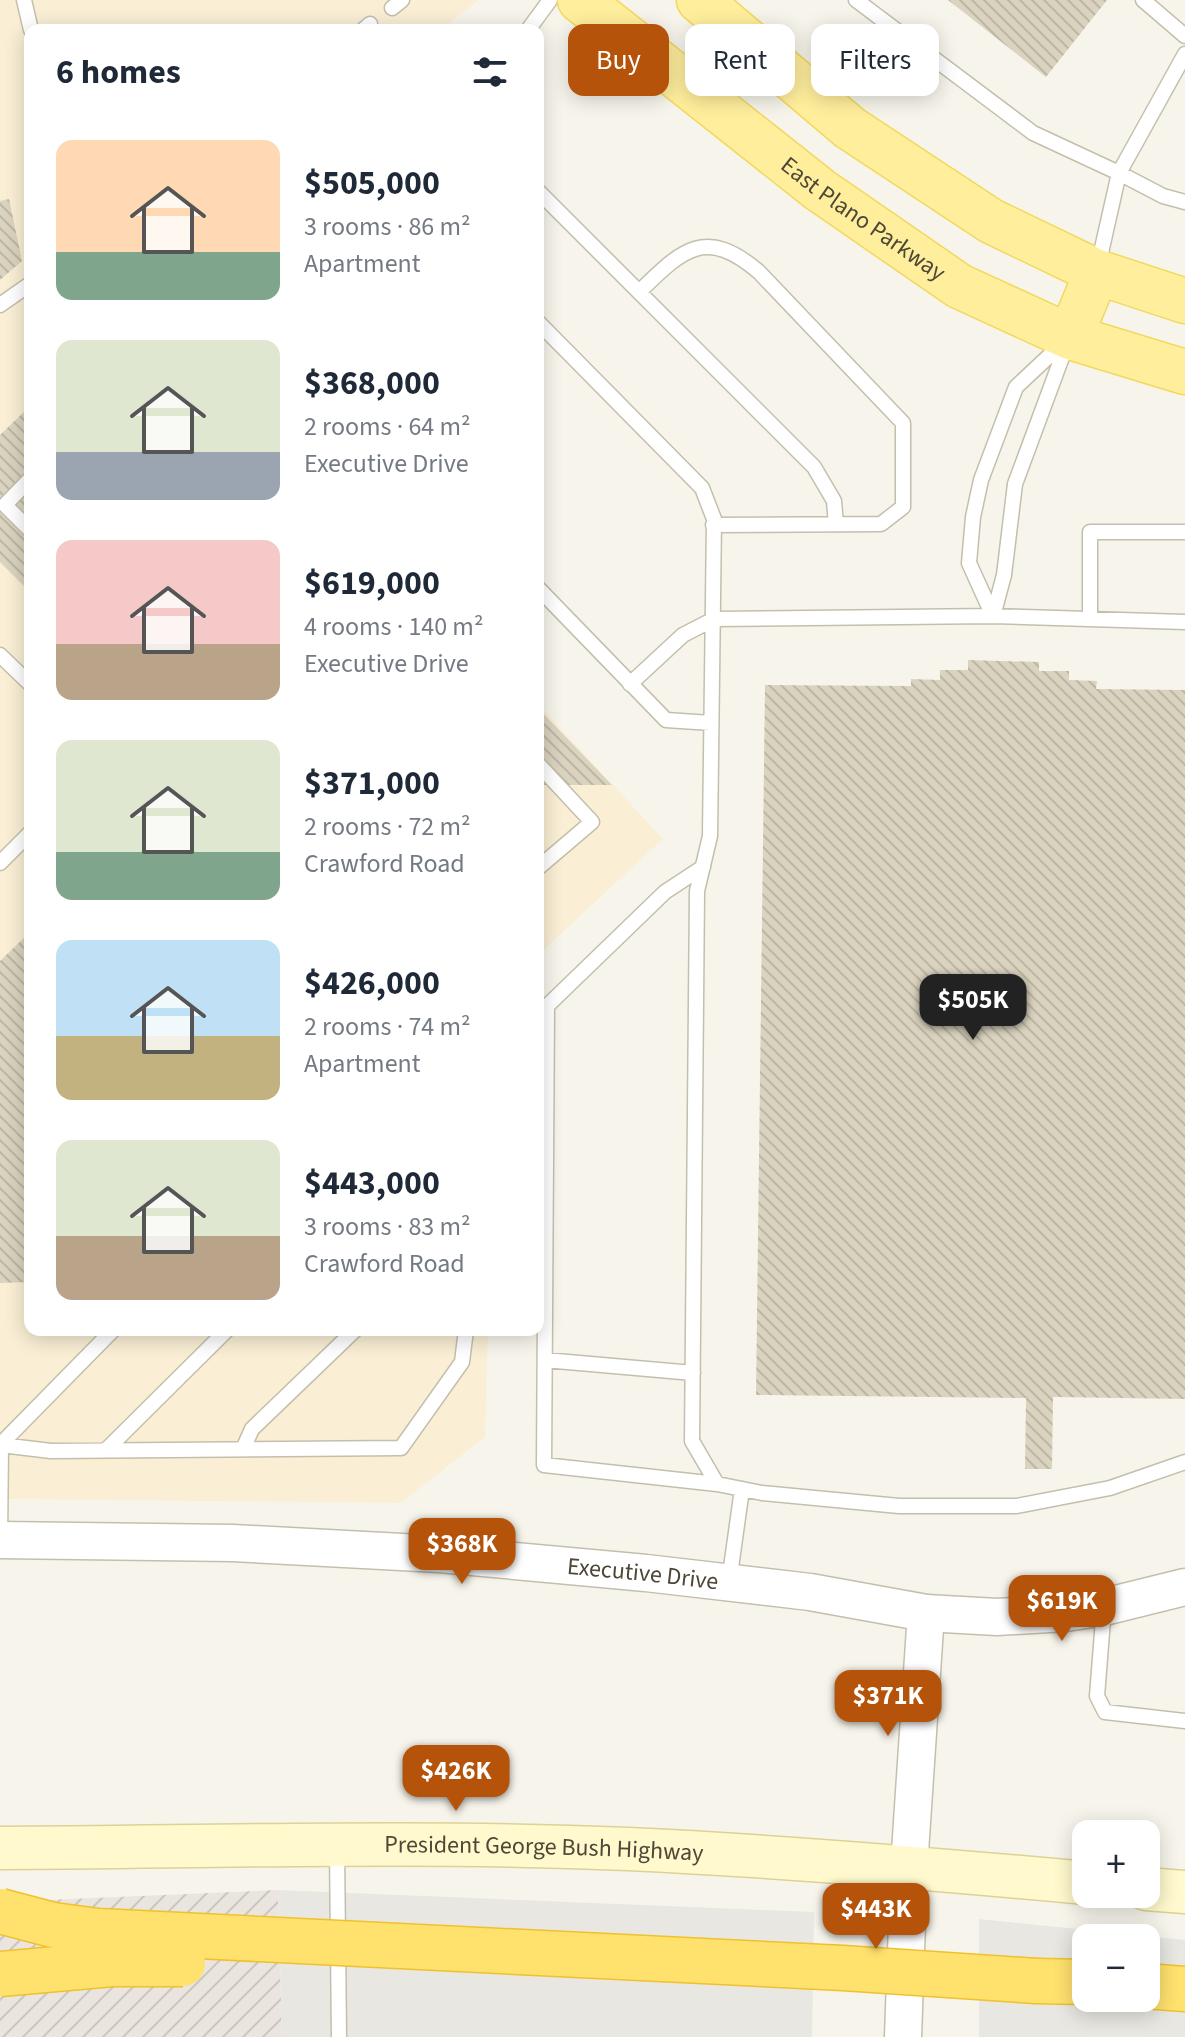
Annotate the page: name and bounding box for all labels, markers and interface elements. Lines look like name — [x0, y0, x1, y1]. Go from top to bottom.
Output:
chip: Buy — [568, 24, 669, 96]
chip: Rent — [685, 24, 795, 96]
chip: Filters — [811, 24, 939, 96]
text: 6 homes — [56, 48, 181, 97]
icon: filters — [468, 50, 512, 94]
street label: East Plano Parkway — [773, 148, 953, 289]
text: $505,000 — [304, 159, 440, 208]
icon: home — [120, 172, 216, 268]
text: 3 rooms · 86 m² — [304, 208, 471, 245]
text: Apartment — [304, 245, 421, 282]
text: $368,000 — [304, 359, 440, 408]
icon: home — [120, 372, 216, 468]
text: 2 rooms · 64 m² — [304, 408, 471, 445]
text: Executive Drive — [304, 445, 469, 482]
text: $619,000 — [304, 559, 440, 608]
icon: home — [120, 572, 216, 668]
text: 4 rooms · 140 m² — [304, 608, 483, 645]
text: Executive Drive — [304, 645, 469, 682]
text: $371,000 — [304, 759, 440, 808]
icon: home — [120, 772, 216, 868]
text: 2 rooms · 72 m² — [304, 808, 471, 845]
text: Crawford Road — [304, 845, 465, 882]
text: $426,000 — [304, 959, 440, 1008]
icon: home — [120, 972, 216, 1068]
pin: $505K — [917, 974, 1029, 1042]
text: $505K — [938, 981, 1008, 1018]
text: 2 rooms · 74 m² — [304, 1008, 471, 1045]
text: Apartment — [304, 1045, 421, 1082]
text: $443,000 — [304, 1159, 440, 1208]
icon: home — [120, 1172, 216, 1268]
text: 3 rooms · 83 m² — [304, 1208, 471, 1245]
text: Crawford Road — [304, 1245, 465, 1282]
pin: $368K — [406, 1518, 518, 1586]
text: $368K — [427, 1525, 497, 1562]
street label: Executive Drive — [566, 1548, 720, 1599]
pin: $619K — [1006, 1575, 1118, 1643]
text: $619K — [1027, 1582, 1097, 1619]
pin: $371K — [832, 1670, 944, 1738]
text: $371K — [853, 1677, 923, 1714]
pin: $426K — [400, 1745, 512, 1813]
text: $426K — [421, 1752, 491, 1789]
map controls — [1072, 1820, 1160, 2012]
button: + — [1072, 1820, 1160, 1908]
street label: President George Bush Highway — [384, 1827, 705, 1870]
pin: $443K — [820, 1883, 932, 1951]
text: $443K — [841, 1890, 911, 1927]
button: − — [1072, 1924, 1160, 2012]

